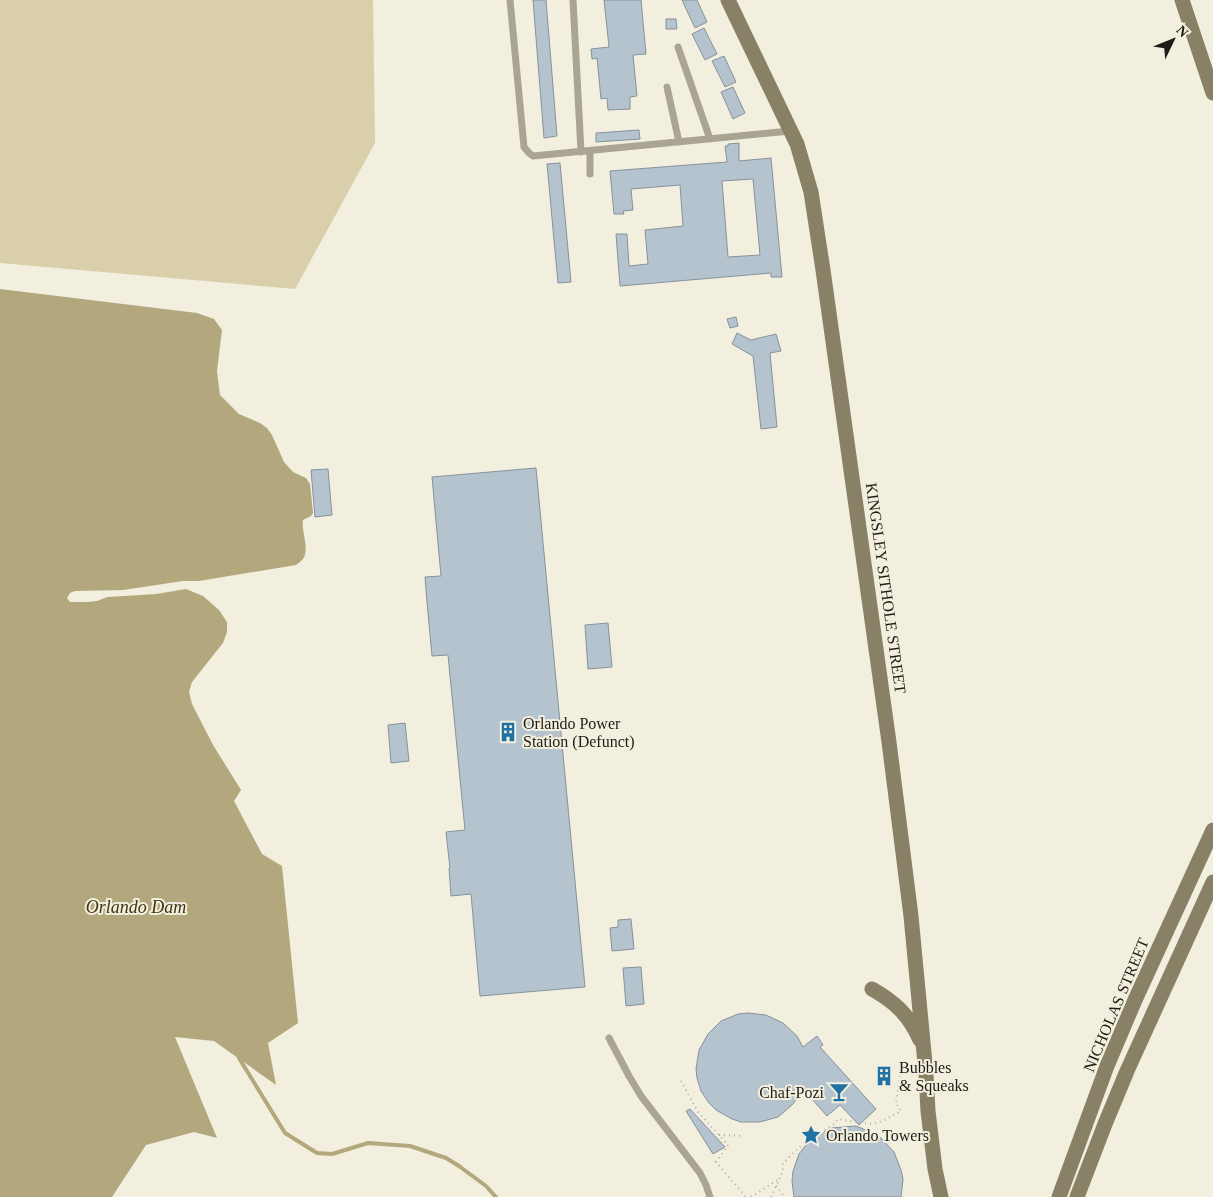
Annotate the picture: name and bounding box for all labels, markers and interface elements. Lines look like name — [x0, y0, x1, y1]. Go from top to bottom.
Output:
north arrow — [1148, 15, 1198, 65]
text: N — [1173, 23, 1191, 40]
street label: KINGSLEY SITHOLE STREET — [863, 481, 909, 695]
place label: Orlando Power Station (Defunct) — [523, 715, 635, 751]
building icon: Orlando Power Station (Defunct) — [497, 721, 519, 743]
water label: Orlando Dam — [86, 897, 186, 917]
street label: NICHOLAS STREET — [1080, 935, 1152, 1074]
place label: Bubbles & Squeaks — [899, 1059, 969, 1095]
building icon: Bubbles & Squeaks — [873, 1065, 895, 1087]
bar icon: Chaf-Pozi — [828, 1081, 850, 1103]
place label: Chaf-Pozi — [759, 1084, 825, 1101]
place icon: Orlando Towers — [800, 1124, 822, 1146]
place label: Orlando Towers — [826, 1127, 929, 1144]

